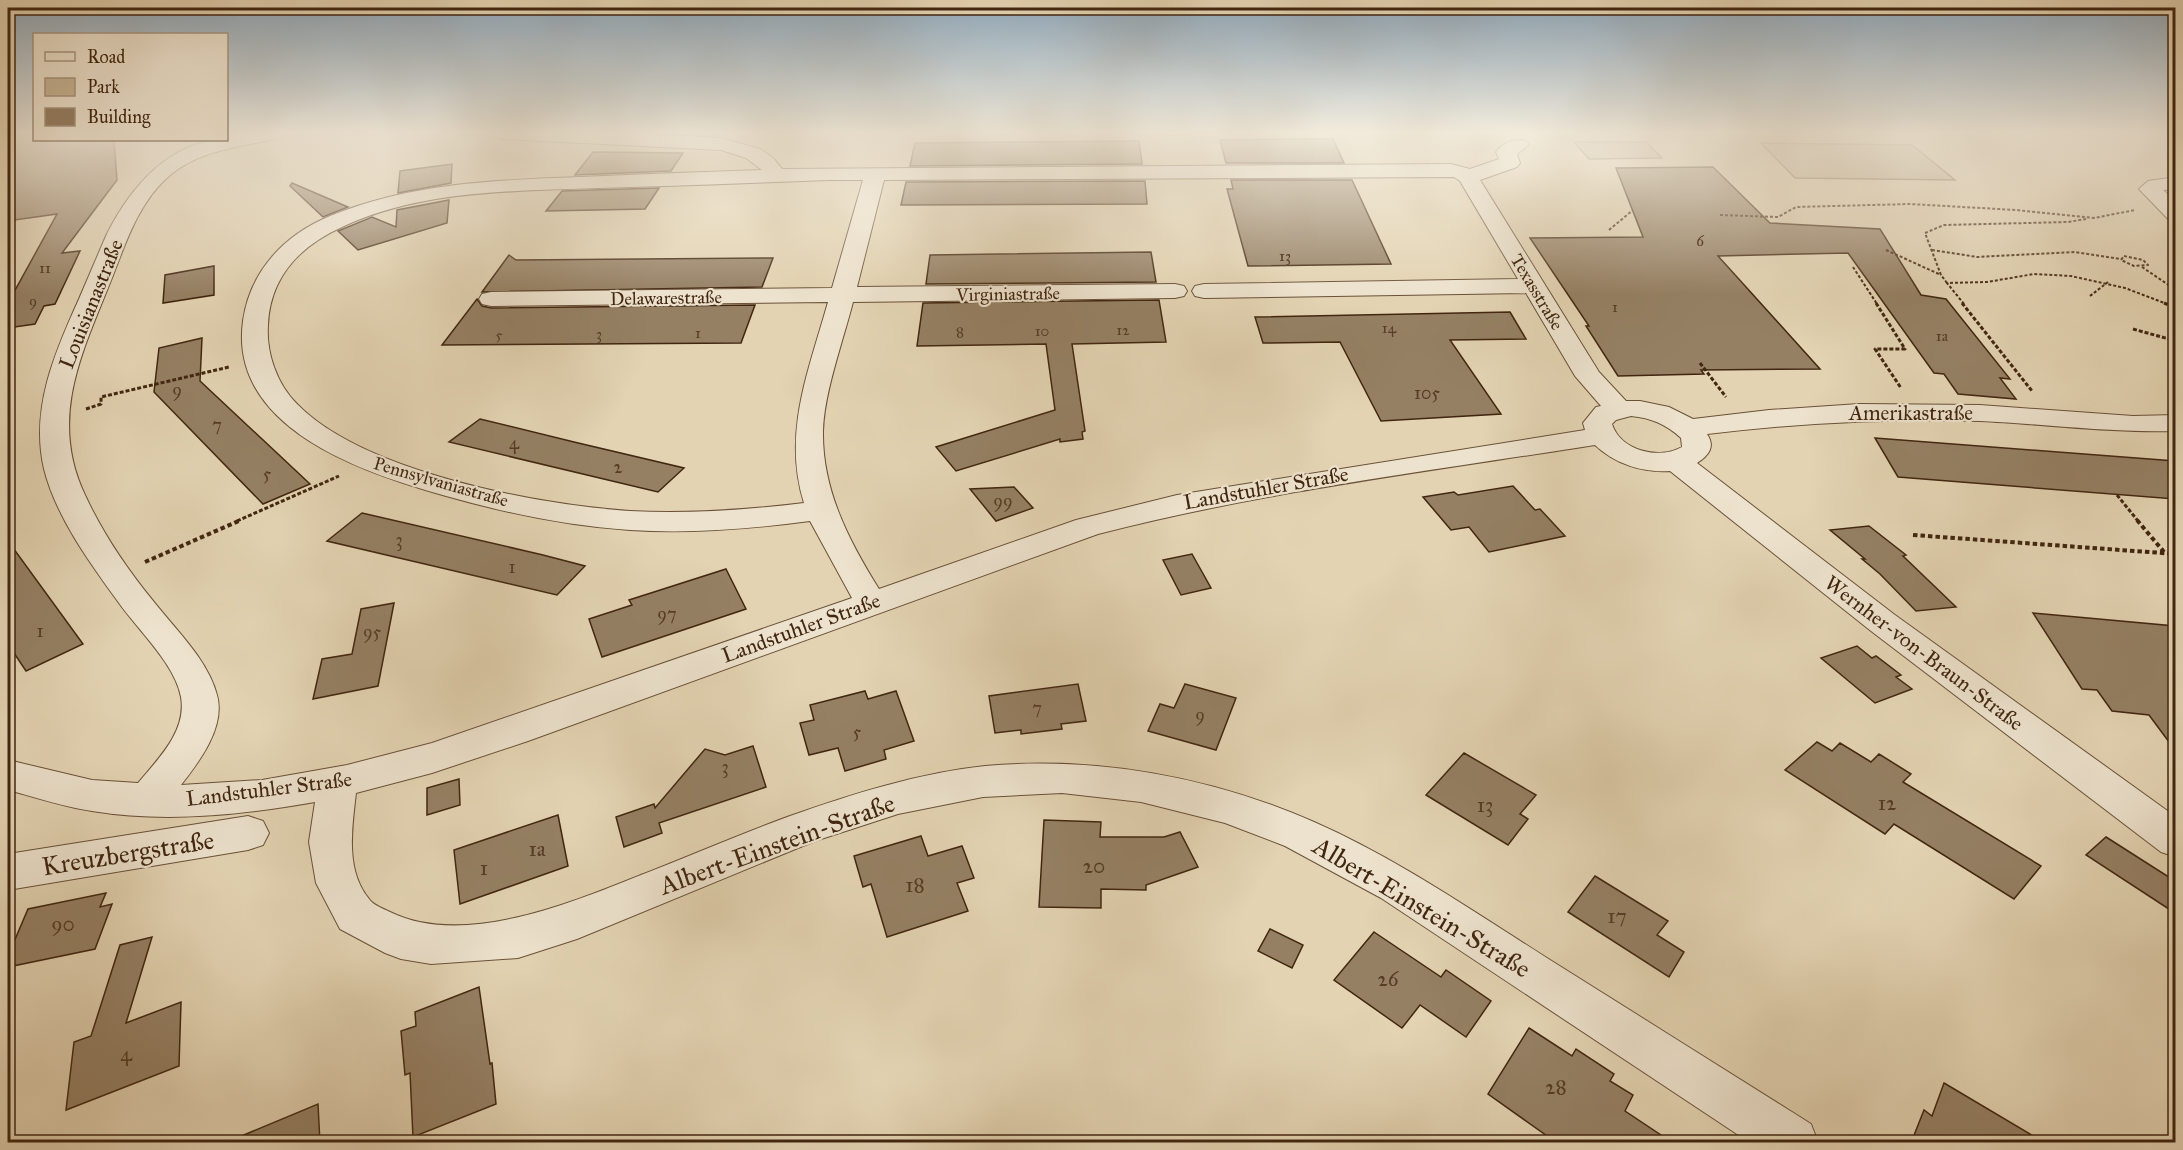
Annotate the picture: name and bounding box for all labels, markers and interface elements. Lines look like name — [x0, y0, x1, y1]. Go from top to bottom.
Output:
legend — [33, 33, 228, 141]
text: Road — [87, 46, 125, 68]
text: Park — [87, 76, 120, 98]
text: Building — [87, 106, 151, 129]
house number: 6 — [1696, 232, 1705, 250]
street label: Louisianastraße — [53, 235, 129, 372]
house number: 13 — [1279, 247, 1291, 265]
street label: Texasstraße — [1506, 250, 1568, 334]
house number: 11 — [39, 259, 51, 277]
street label: Virginiastraße — [955, 282, 1060, 307]
street label: Delawarestraße — [610, 286, 722, 310]
house number: 9 — [29, 292, 37, 310]
house number: 1 — [1612, 298, 1618, 316]
house number: 14 — [1382, 319, 1397, 337]
house number: 12 — [1116, 321, 1130, 339]
house number: 10 — [1035, 322, 1049, 340]
house number: 8 — [956, 323, 964, 341]
house number: 1 — [695, 324, 701, 342]
house number: 3 — [596, 325, 602, 343]
house number: 5 — [496, 326, 503, 344]
house number: 1a — [1936, 327, 1949, 345]
house number: 9 — [172, 379, 182, 401]
house number: 105 — [1414, 382, 1441, 404]
street label: Amerikastraße — [1848, 400, 1973, 426]
house number: 7 — [212, 414, 222, 436]
house number: 4 — [509, 432, 520, 454]
street label: Pennsylvaniastraße — [371, 452, 511, 512]
house number: 2 — [614, 456, 623, 478]
street label: Landstuhler Straße — [1182, 461, 1351, 515]
house number: 5 — [263, 463, 272, 485]
house number: 99 — [993, 490, 1013, 512]
house number: 3 — [395, 529, 403, 551]
house number: 1 — [508, 556, 516, 578]
street label: Wernher-von-Braun-Straße — [1819, 570, 2029, 736]
street label: Landstuhler Straße — [718, 587, 884, 669]
house number: 97 — [657, 603, 677, 625]
house number: 1 — [36, 620, 44, 642]
house number: 95 — [363, 621, 382, 643]
house number: 7 — [1032, 697, 1042, 719]
house number: 9 — [1195, 704, 1205, 726]
house number: 5 — [853, 721, 862, 743]
house number: 3 — [721, 756, 729, 778]
street label: Landstuhler Straße — [185, 766, 354, 812]
street label: Albert-Einstein-Straße — [654, 786, 899, 902]
house number: 12 — [1878, 790, 1897, 816]
house number: 13 — [1477, 792, 1493, 818]
street label: Kreuzbergstraße — [40, 824, 216, 882]
street label: Albert-Einstein-Straße — [1307, 829, 1537, 985]
house number: 1a — [528, 836, 546, 862]
house number: 20 — [1083, 853, 1105, 879]
house number: 1 — [480, 855, 488, 881]
house number: 18 — [905, 872, 925, 898]
house number: 17 — [1607, 903, 1627, 929]
house number: 90 — [51, 911, 75, 937]
house number: 26 — [1377, 966, 1400, 992]
house number: 4 — [120, 1041, 133, 1067]
house number: 28 — [1545, 1074, 1567, 1100]

